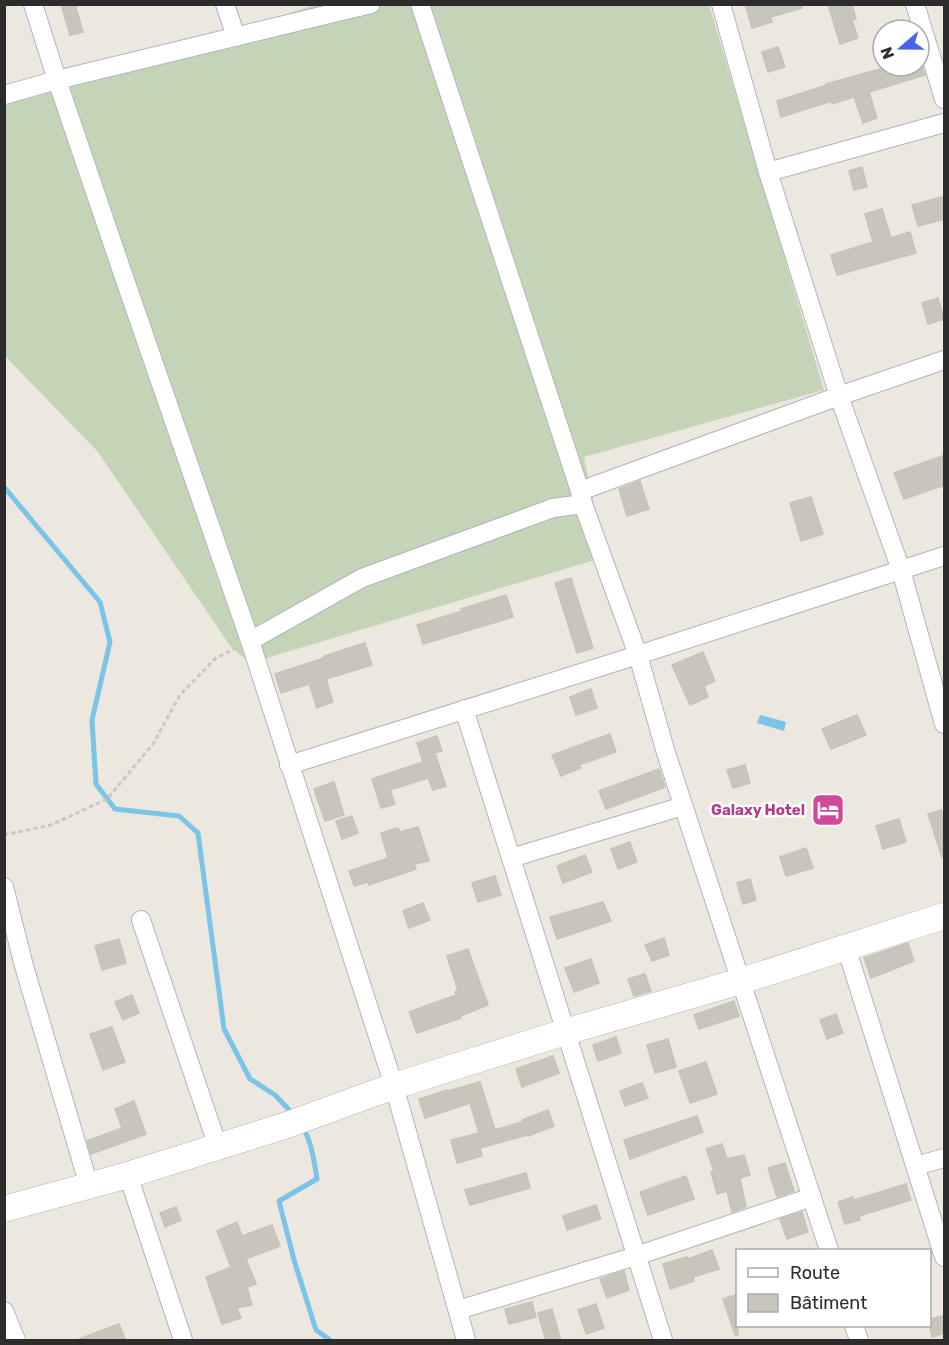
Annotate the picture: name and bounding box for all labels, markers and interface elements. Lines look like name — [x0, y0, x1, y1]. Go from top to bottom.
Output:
north arrow — [871, 18, 931, 78]
text: N — [876, 44, 898, 62]
hotel icon: Galaxy Hotel — [810, 792, 846, 828]
place label: Galaxy Hotel — [711, 801, 805, 819]
legend — [736, 1249, 931, 1327]
text: Route — [790, 1262, 840, 1284]
text: Bâtiment — [790, 1292, 867, 1314]

